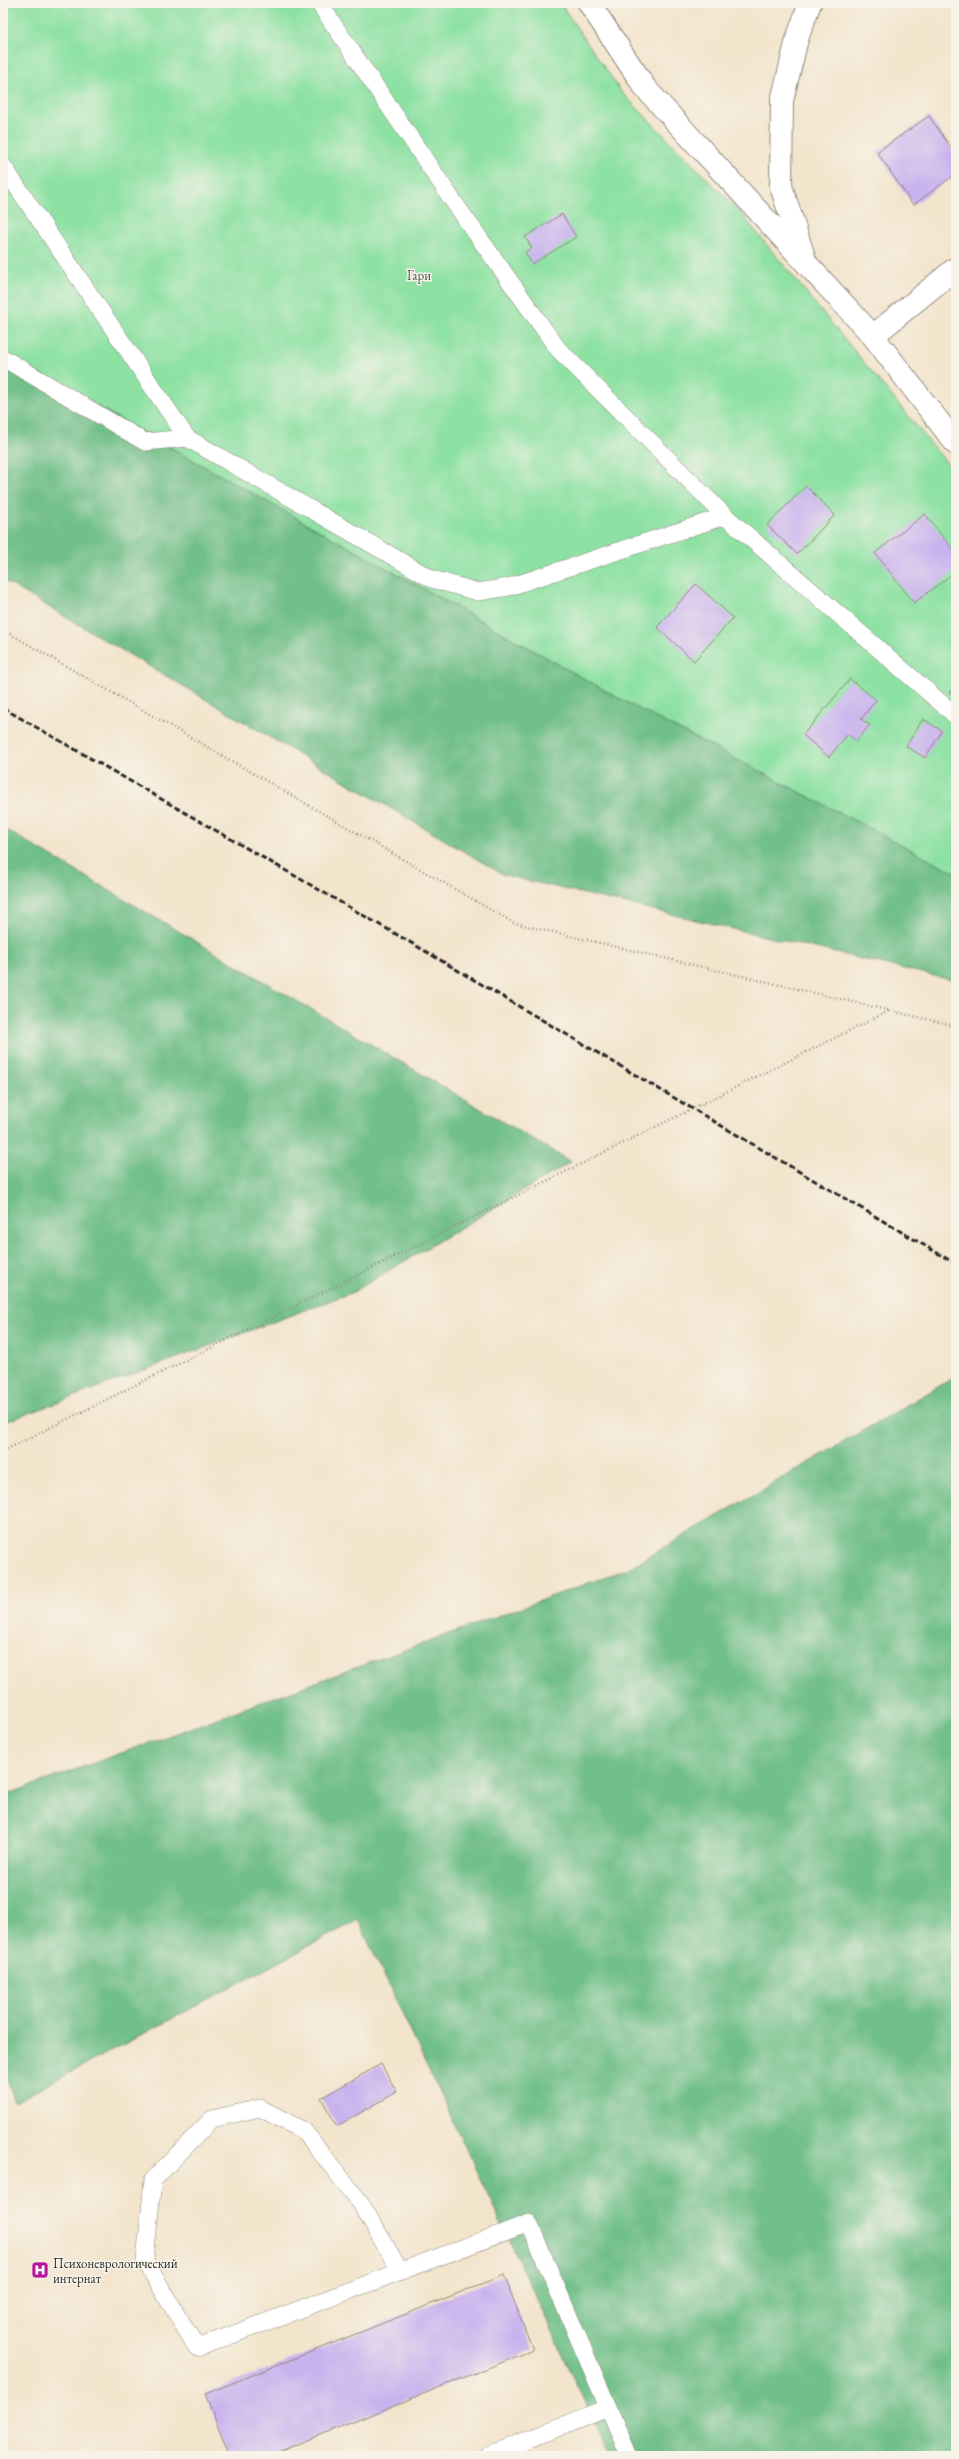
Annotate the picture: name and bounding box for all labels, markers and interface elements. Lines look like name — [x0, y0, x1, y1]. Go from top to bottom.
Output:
park label: Гари — [407, 267, 431, 284]
place label: Психоневрологический интернат — [53, 2255, 178, 2287]
hospital icon: Психоневрологический интернат — [30, 2260, 50, 2280]

